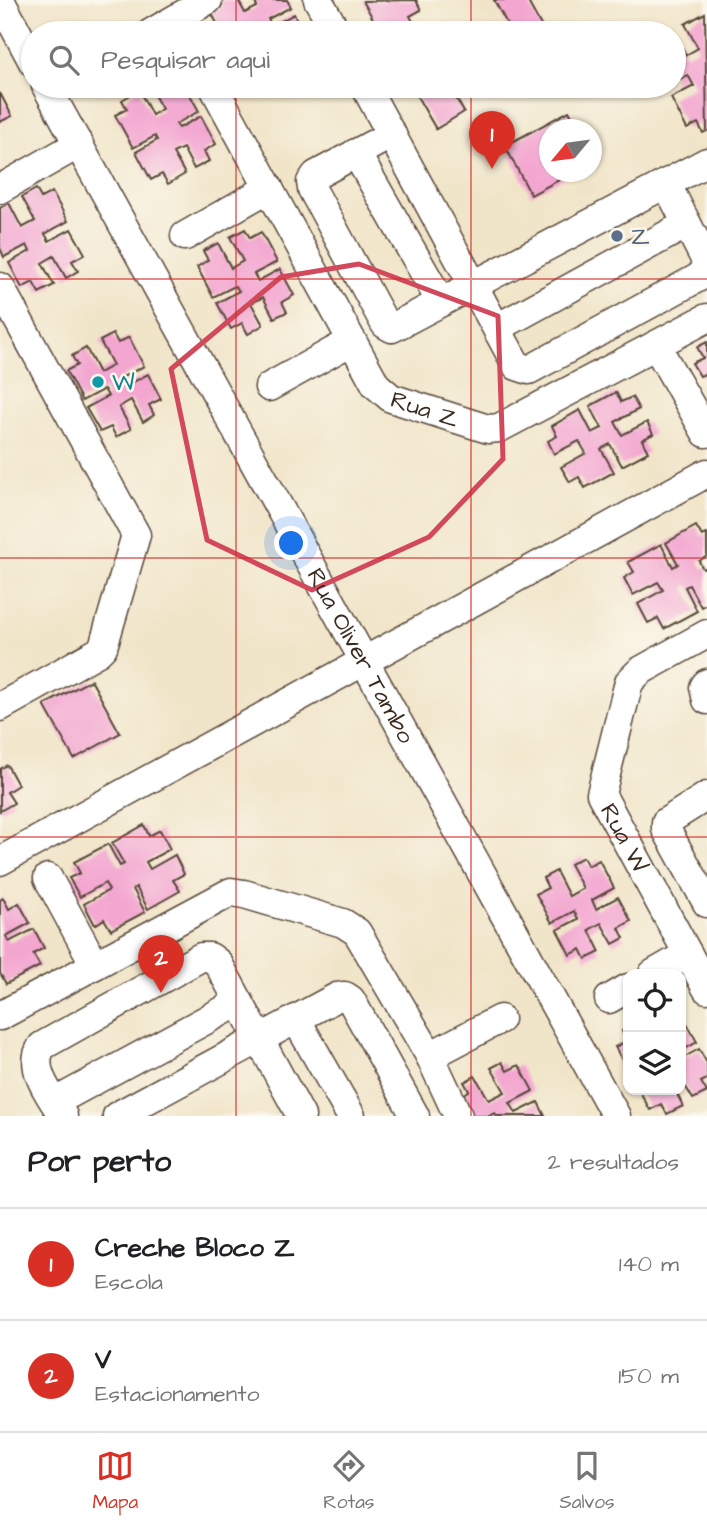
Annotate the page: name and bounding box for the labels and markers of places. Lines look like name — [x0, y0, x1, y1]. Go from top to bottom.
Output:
pin: 1 — [469, 111, 515, 169]
place label: Z — [631, 220, 650, 254]
marker: Z — [609, 228, 625, 244]
place label: W — [112, 366, 135, 400]
marker: W — [90, 374, 106, 390]
pin: 2 — [138, 935, 184, 993]

